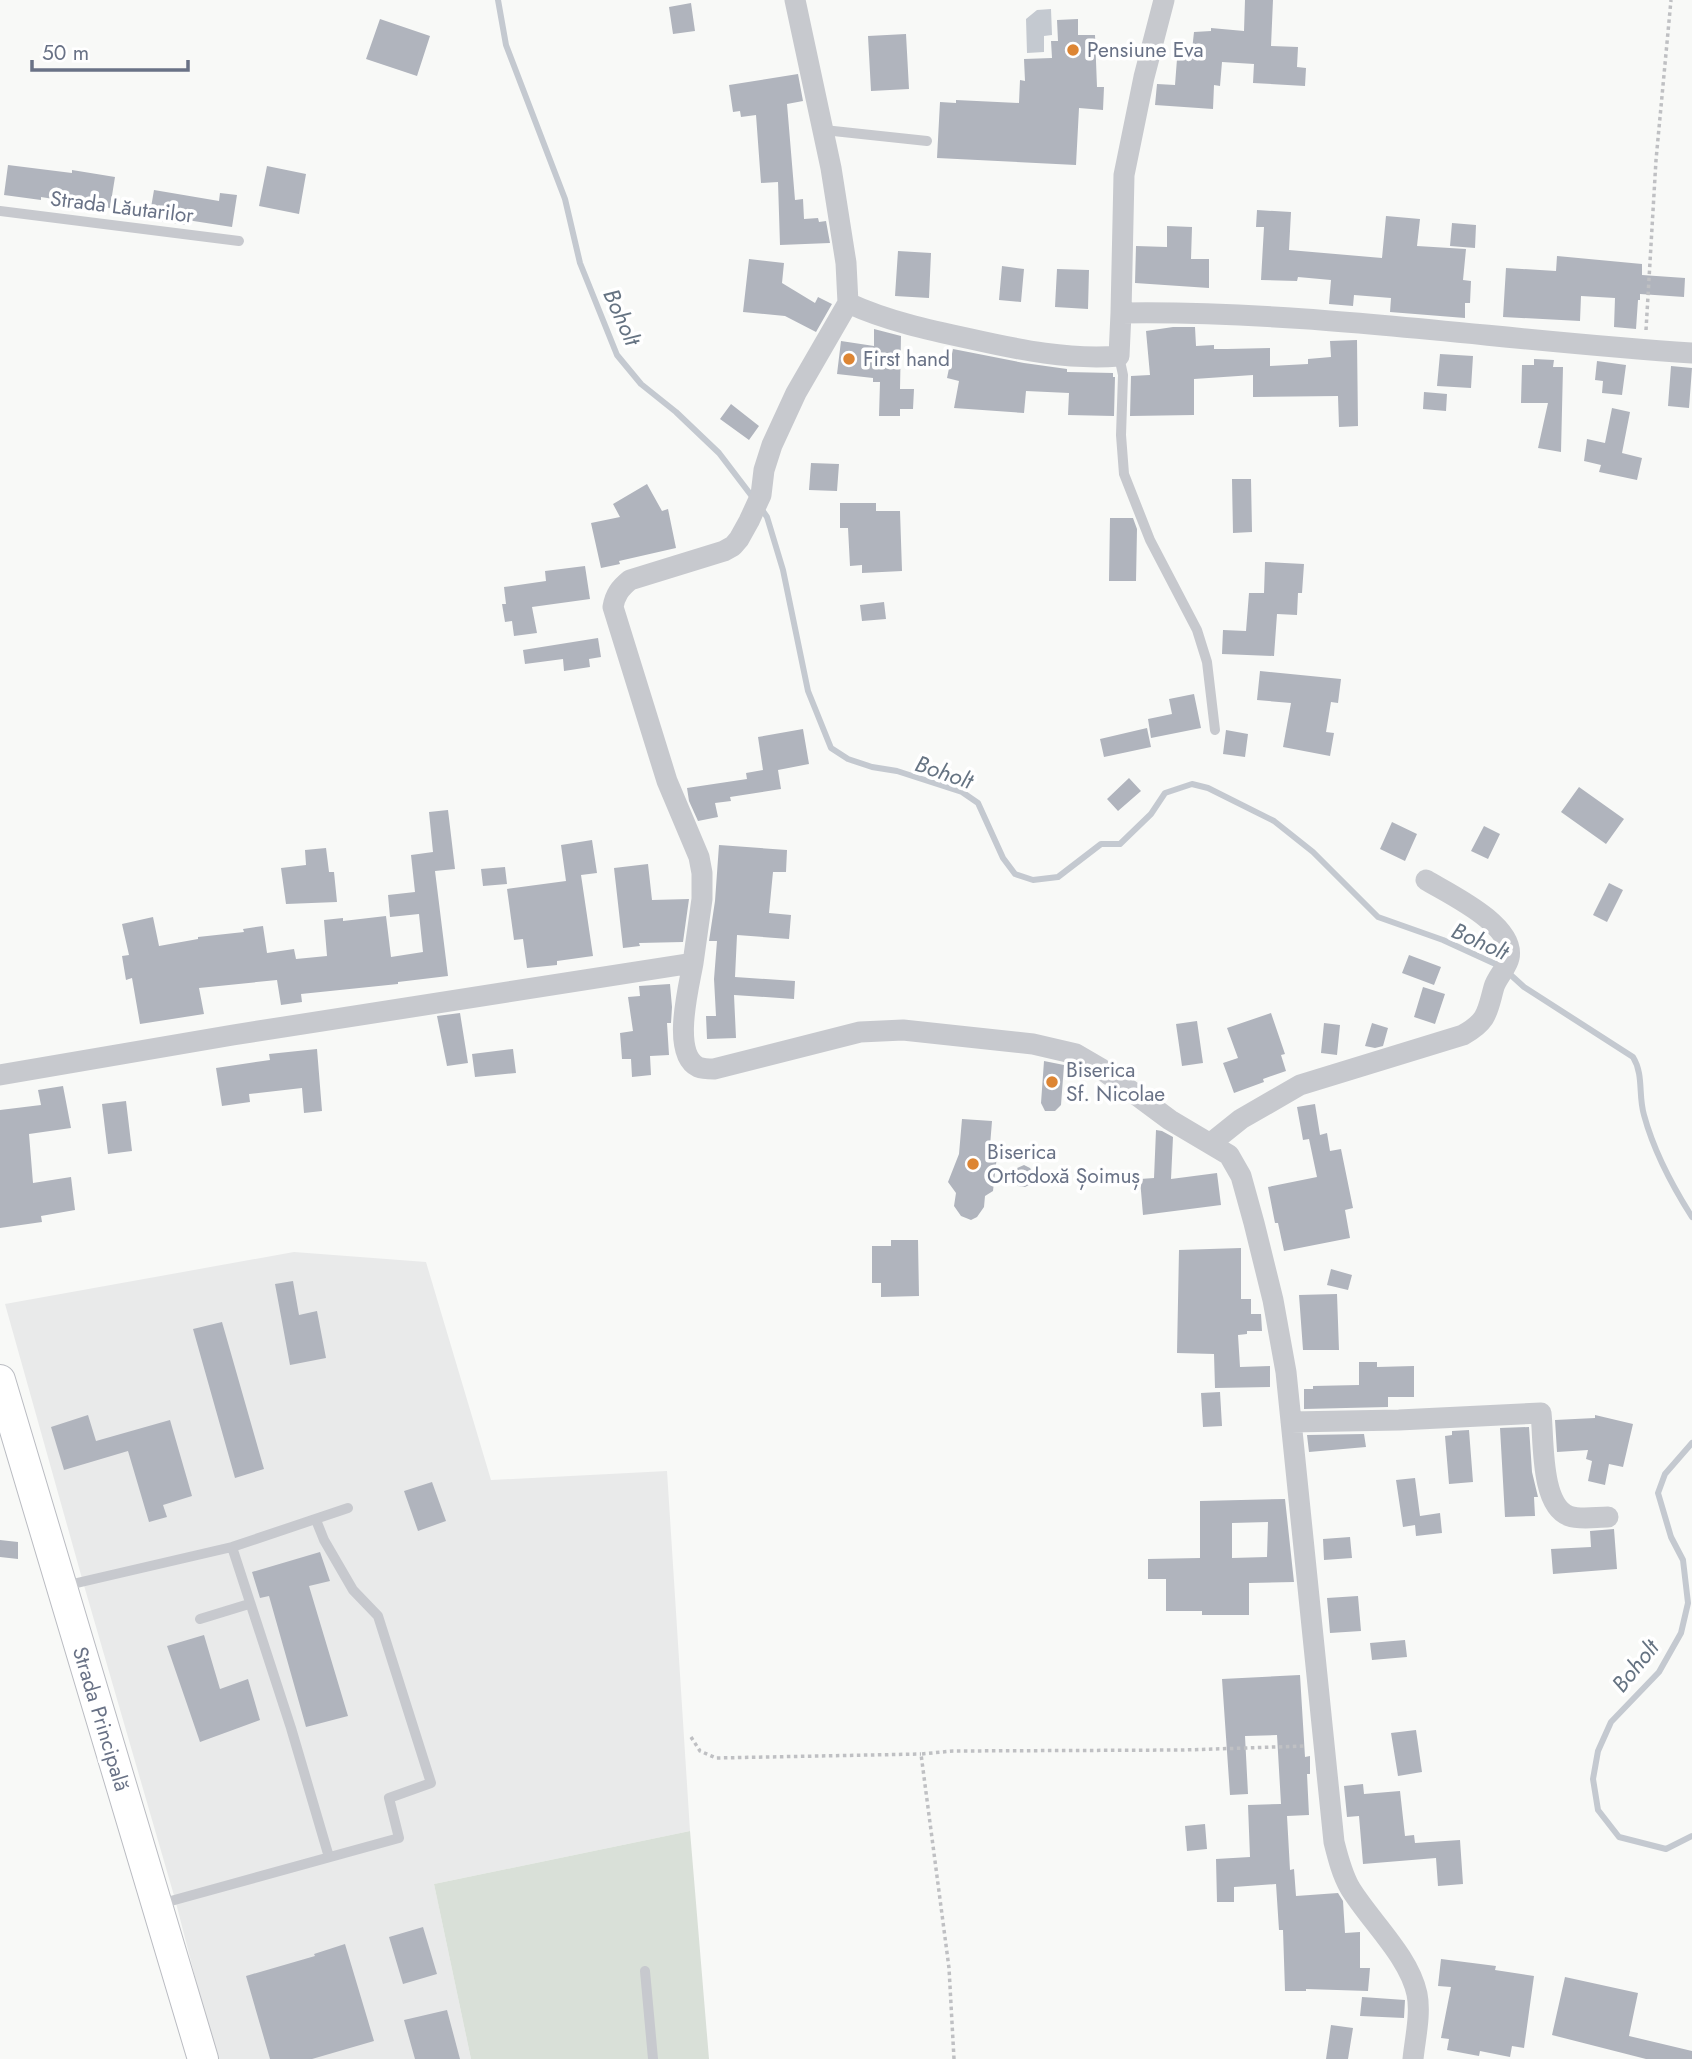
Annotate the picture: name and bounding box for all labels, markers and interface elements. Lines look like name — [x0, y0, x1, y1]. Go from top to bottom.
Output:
scale bar — [32, 28, 187, 72]
place label: Pensiune Eva — [1087, 35, 1204, 65]
text: 50 m — [42, 38, 89, 68]
marker: Pensiune Eva — [1065, 42, 1081, 58]
street label: Strada Lăutarilor — [49, 183, 196, 231]
water label: Boholt — [594, 283, 650, 352]
place label: First hand — [863, 344, 950, 374]
marker: First hand — [841, 351, 857, 367]
water label: Boholt — [911, 746, 979, 798]
water label: Boholt — [1446, 913, 1515, 969]
place label: Biserica Sf. Nicolae — [1066, 1055, 1165, 1109]
marker: Biserica Sf. Nicolae — [1044, 1074, 1060, 1090]
place label: Biserica Ortodoxă Șoimuș — [987, 1137, 1140, 1191]
marker: Biserica Ortodoxă Șoimuș — [965, 1156, 981, 1172]
water label: Boholt — [1603, 1631, 1668, 1700]
street label: Strada Principală — [65, 1643, 137, 1795]

